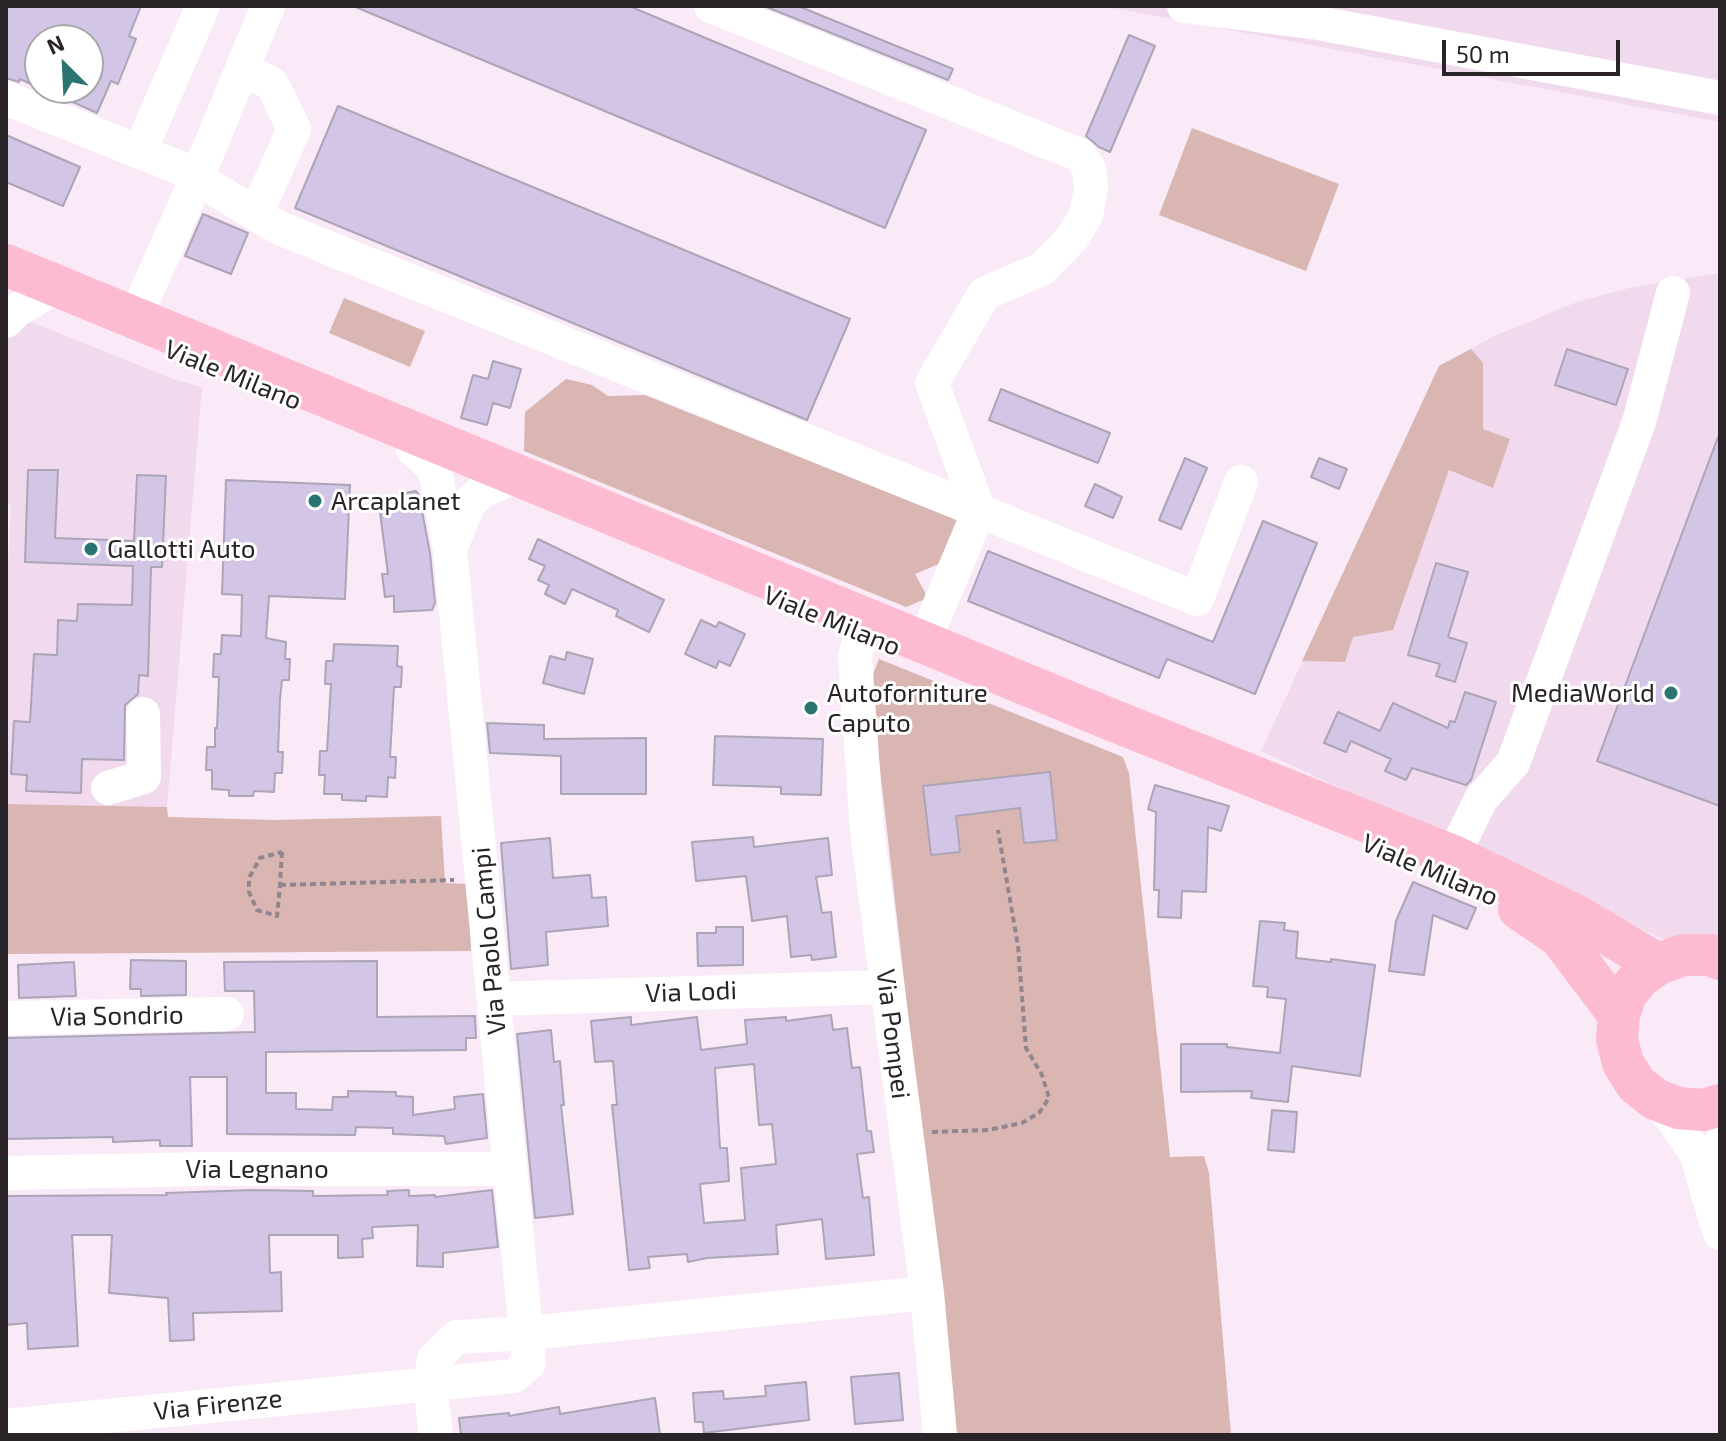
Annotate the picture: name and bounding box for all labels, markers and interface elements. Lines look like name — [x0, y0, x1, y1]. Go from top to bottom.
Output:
north arrow — [24, 24, 104, 104]
scale bar — [1446, 24, 1624, 74]
text: N — [42, 29, 68, 59]
text: 50 m — [1456, 39, 1510, 68]
street label: Viale Milano — [160, 333, 306, 417]
place label: Arcaplanet — [331, 485, 460, 517]
marker: Arcaplanet — [306, 492, 324, 510]
place label: Gallotti Auto — [107, 533, 256, 565]
marker: Gallotti Auto — [82, 540, 100, 558]
street label: Viale Milano — [759, 579, 905, 663]
place label: Autoforniture Caputo — [827, 677, 988, 738]
place label: MediaWorld — [1511, 677, 1655, 709]
marker: MediaWorld — [1662, 684, 1680, 702]
marker: Autoforniture Caputo — [802, 699, 820, 717]
street label: Viale Milano — [1357, 827, 1503, 913]
street label: Via Paolo Campi — [465, 846, 513, 1036]
street label: Via Pompei — [870, 967, 916, 1101]
street label: Via Lodi — [645, 975, 737, 1009]
street label: Via Sondrio — [50, 999, 184, 1033]
street label: Via Legnano — [185, 1153, 329, 1185]
street label: Via Firenze — [152, 1383, 284, 1427]

